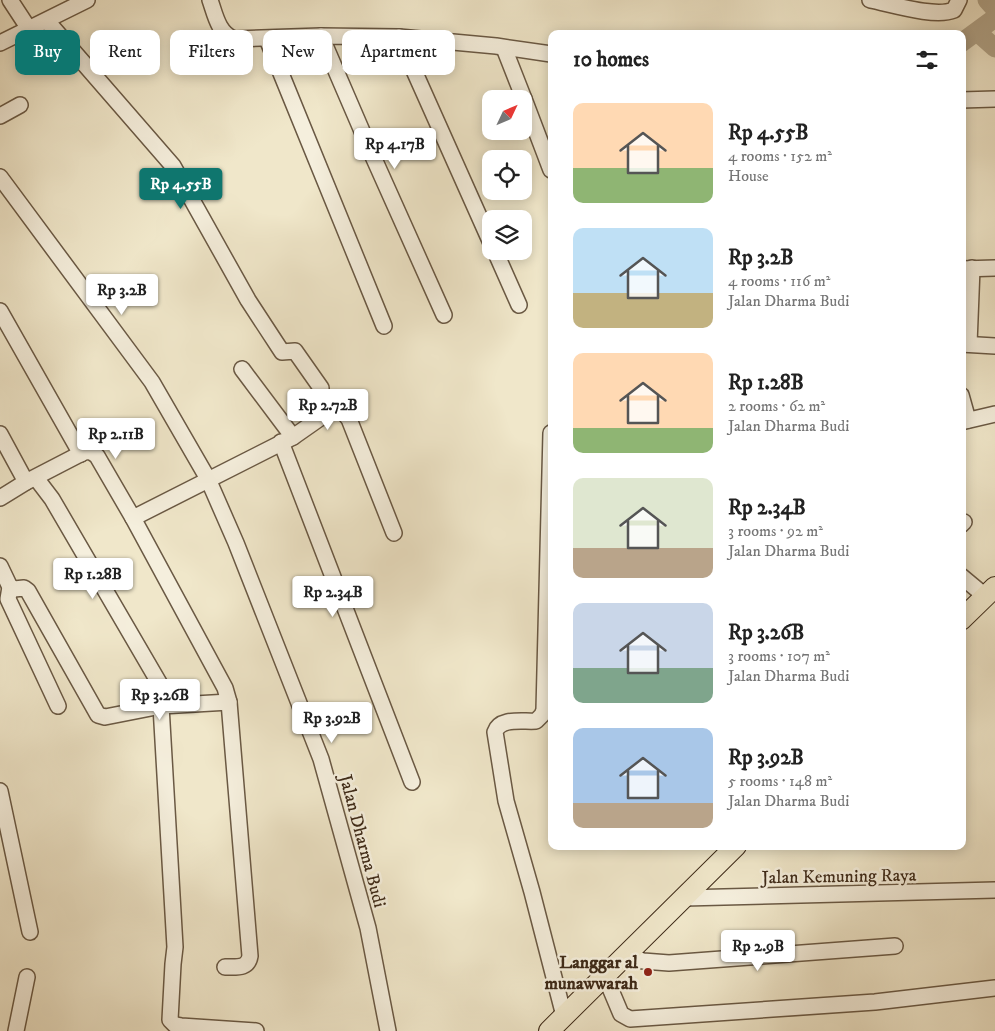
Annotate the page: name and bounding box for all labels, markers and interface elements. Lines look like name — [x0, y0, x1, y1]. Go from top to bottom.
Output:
chip: Buy — [15, 30, 80, 75]
chip: Rent — [90, 30, 160, 75]
chip: Filters — [170, 30, 253, 75]
chip: New — [263, 30, 332, 75]
chip: Apartment — [342, 30, 455, 75]
icon: filters — [913, 46, 941, 74]
text: 10 homes — [573, 47, 649, 73]
north arrow — [482, 90, 532, 140]
map controls — [482, 90, 532, 260]
text: Rp 4.55B — [728, 120, 809, 146]
icon: home — [613, 123, 673, 183]
pin: Rp 4.17B — [343, 128, 447, 170]
text: Rp 4.17B — [365, 134, 425, 154]
text: 4 rooms · 152 m² — [728, 146, 832, 166]
button: locate — [482, 150, 532, 200]
text: House — [728, 166, 769, 186]
pin: Rp 4.55B — [129, 168, 233, 210]
text: Rp 4.55B — [150, 174, 212, 194]
button: layers — [482, 210, 532, 260]
text: Rp 3.2B — [728, 245, 793, 271]
icon: home — [613, 248, 673, 308]
text: 4 rooms · 116 m² — [728, 271, 830, 291]
pin: Rp 3.2B — [76, 274, 168, 316]
text: Rp 3.2B — [97, 280, 147, 300]
text: Jalan Dharma Budi — [728, 291, 849, 311]
text: Rp 1.28B — [728, 370, 804, 396]
icon: home — [613, 373, 673, 433]
pin: Rp 2.72B — [276, 388, 380, 431]
text: Rp 2.72B — [298, 395, 358, 415]
text: 2 rooms · 62 m² — [728, 396, 825, 416]
text: Jalan Dharma Budi — [728, 416, 849, 436]
pin: Rp 2.11B — [64, 418, 168, 460]
text: Rp 2.11B — [88, 424, 144, 444]
text: Rp 2.34B — [728, 495, 806, 521]
icon: home — [613, 498, 673, 558]
text: 3 rooms · 92 m² — [728, 521, 823, 541]
text: Jalan Dharma Budi — [728, 541, 849, 561]
pin: Rp 1.28B — [41, 558, 145, 600]
text: Rp 1.28B — [64, 564, 122, 584]
pin: Rp 2.34B — [281, 576, 385, 618]
text: Rp 2.34B — [303, 582, 363, 602]
text: Rp 3.26B — [728, 620, 804, 646]
icon: home — [613, 623, 673, 683]
text: 3 rooms · 107 m² — [728, 646, 830, 666]
text: Jalan Dharma Budi — [728, 666, 849, 686]
pin: Rp 3.26B — [108, 678, 212, 721]
text: Rp 3.26B — [131, 685, 189, 705]
pin: Rp 3.92B — [280, 702, 384, 744]
text: Rp 3.92B — [303, 708, 361, 728]
text: Rp 3.92B — [728, 745, 804, 771]
icon: home — [613, 748, 673, 808]
street label: Jalan Dharma Budi — [333, 771, 390, 910]
text: 5 rooms · 148 m² — [728, 771, 832, 791]
text: Jalan Dharma Budi — [728, 791, 849, 811]
street label: Jalan Kemuning Raya — [760, 865, 917, 889]
pin: Rp 2.9B — [712, 930, 804, 972]
text: Rp 2.9B — [732, 936, 784, 956]
place label: Langgar al munawwarah — [544, 952, 639, 995]
marker: Langgar al munawwarah — [642, 966, 654, 978]

